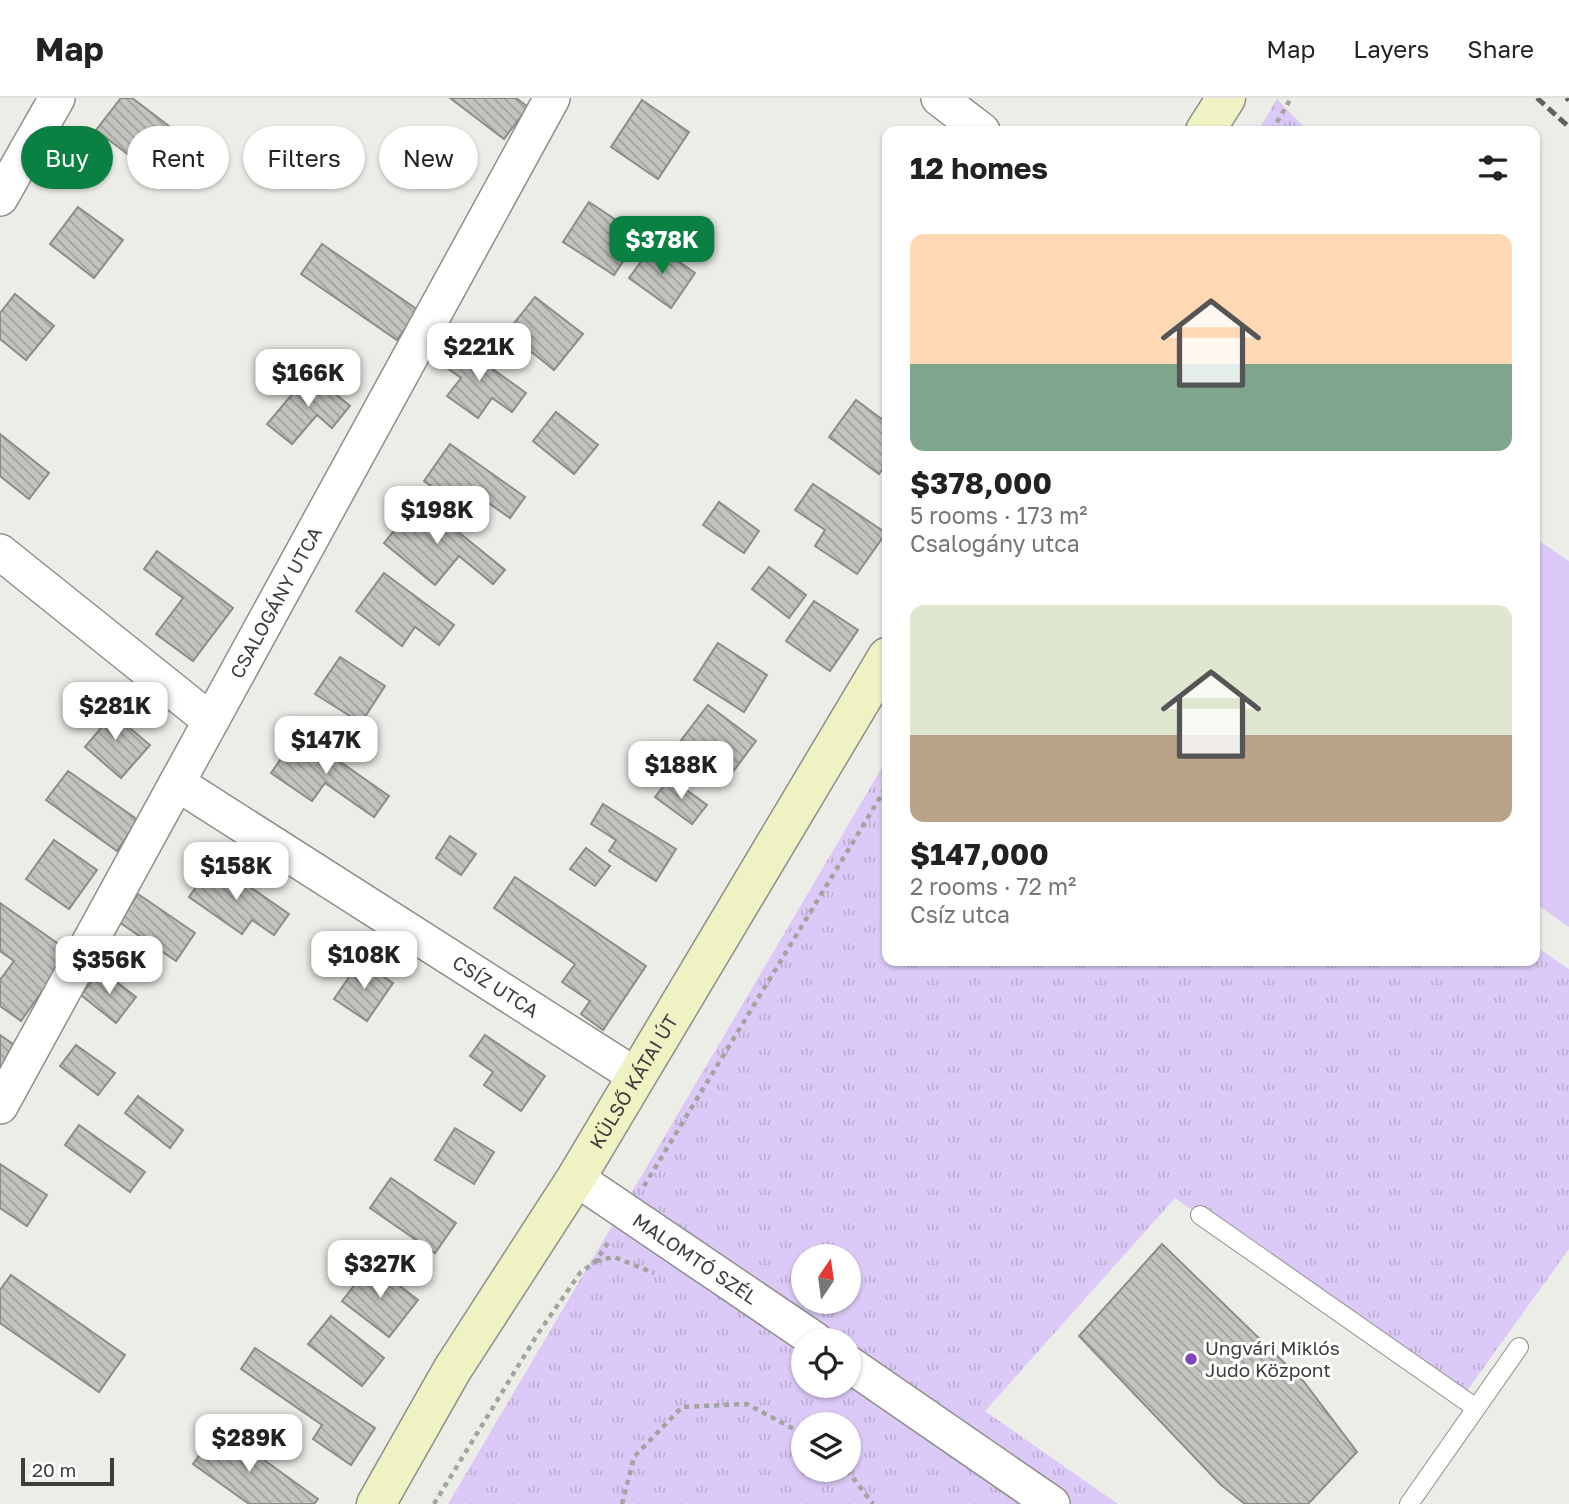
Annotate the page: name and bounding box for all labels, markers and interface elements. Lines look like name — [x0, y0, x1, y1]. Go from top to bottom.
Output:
text: Map — [35, 29, 104, 68]
text: Map — [1266, 34, 1315, 63]
text: Layers — [1353, 34, 1429, 63]
text: Share — [1467, 34, 1534, 63]
chip: Buy — [21, 126, 113, 189]
chip: Rent — [127, 126, 229, 189]
chip: Filters — [243, 126, 365, 189]
chip: New — [379, 126, 478, 189]
icon: filters — [1474, 149, 1512, 187]
text: 12 homes — [910, 150, 1048, 186]
pin: $378K — [613, 216, 711, 276]
text: $378K — [625, 225, 699, 253]
icon: home — [1148, 280, 1274, 406]
pin: $221K — [430, 324, 528, 383]
text: $221K — [443, 332, 515, 360]
pin: $166K — [259, 350, 357, 409]
text: $166K — [271, 358, 345, 386]
text: $378,000 — [910, 465, 1052, 501]
pin: $198K — [388, 486, 486, 546]
text: $198K — [400, 495, 474, 523]
text: 5 rooms · 173 m² — [910, 501, 1088, 529]
street label: CSALOGÁNY UTCA — [224, 522, 326, 682]
text: Csalogány utca — [910, 529, 1080, 557]
icon: home — [1148, 651, 1274, 777]
pin: $281K — [66, 682, 164, 742]
text: $281K — [79, 691, 151, 719]
pin: $147K — [277, 716, 375, 776]
text: $147K — [291, 725, 361, 753]
pin: $188K — [632, 742, 730, 801]
text: $188K — [644, 750, 718, 778]
text: $147,000 — [910, 836, 1049, 872]
pin: $158K — [187, 842, 285, 902]
text: $158K — [200, 851, 272, 879]
text: 2 rooms · 72 m² — [910, 872, 1076, 900]
text: Csíz utca — [910, 900, 1010, 928]
pin: $108K — [315, 932, 413, 991]
pin: $356K — [60, 936, 158, 996]
text: $108K — [327, 940, 401, 968]
text: $356K — [72, 945, 146, 973]
street label: CSÍZ UTCA — [448, 950, 544, 1022]
street label: KÜLSŐ KÁTAI ÚT — [584, 1010, 682, 1153]
street label: MALOMTÓ SZÉL — [629, 1208, 762, 1309]
pin: $327K — [331, 1240, 429, 1300]
north arrow — [791, 1244, 861, 1314]
map controls — [791, 1244, 861, 1482]
text: $327K — [344, 1249, 416, 1277]
button: locate — [791, 1328, 861, 1398]
place label: Ungvári Miklós Judo Központ — [1205, 1336, 1340, 1381]
marker: Ungvári Miklós Judo Központ — [1183, 1351, 1199, 1367]
button: layers — [791, 1412, 861, 1482]
pin: $289K — [200, 1414, 298, 1474]
text: $289K — [211, 1423, 287, 1451]
scale bar — [21, 1455, 114, 1487]
text: 20 m — [32, 1458, 76, 1481]

